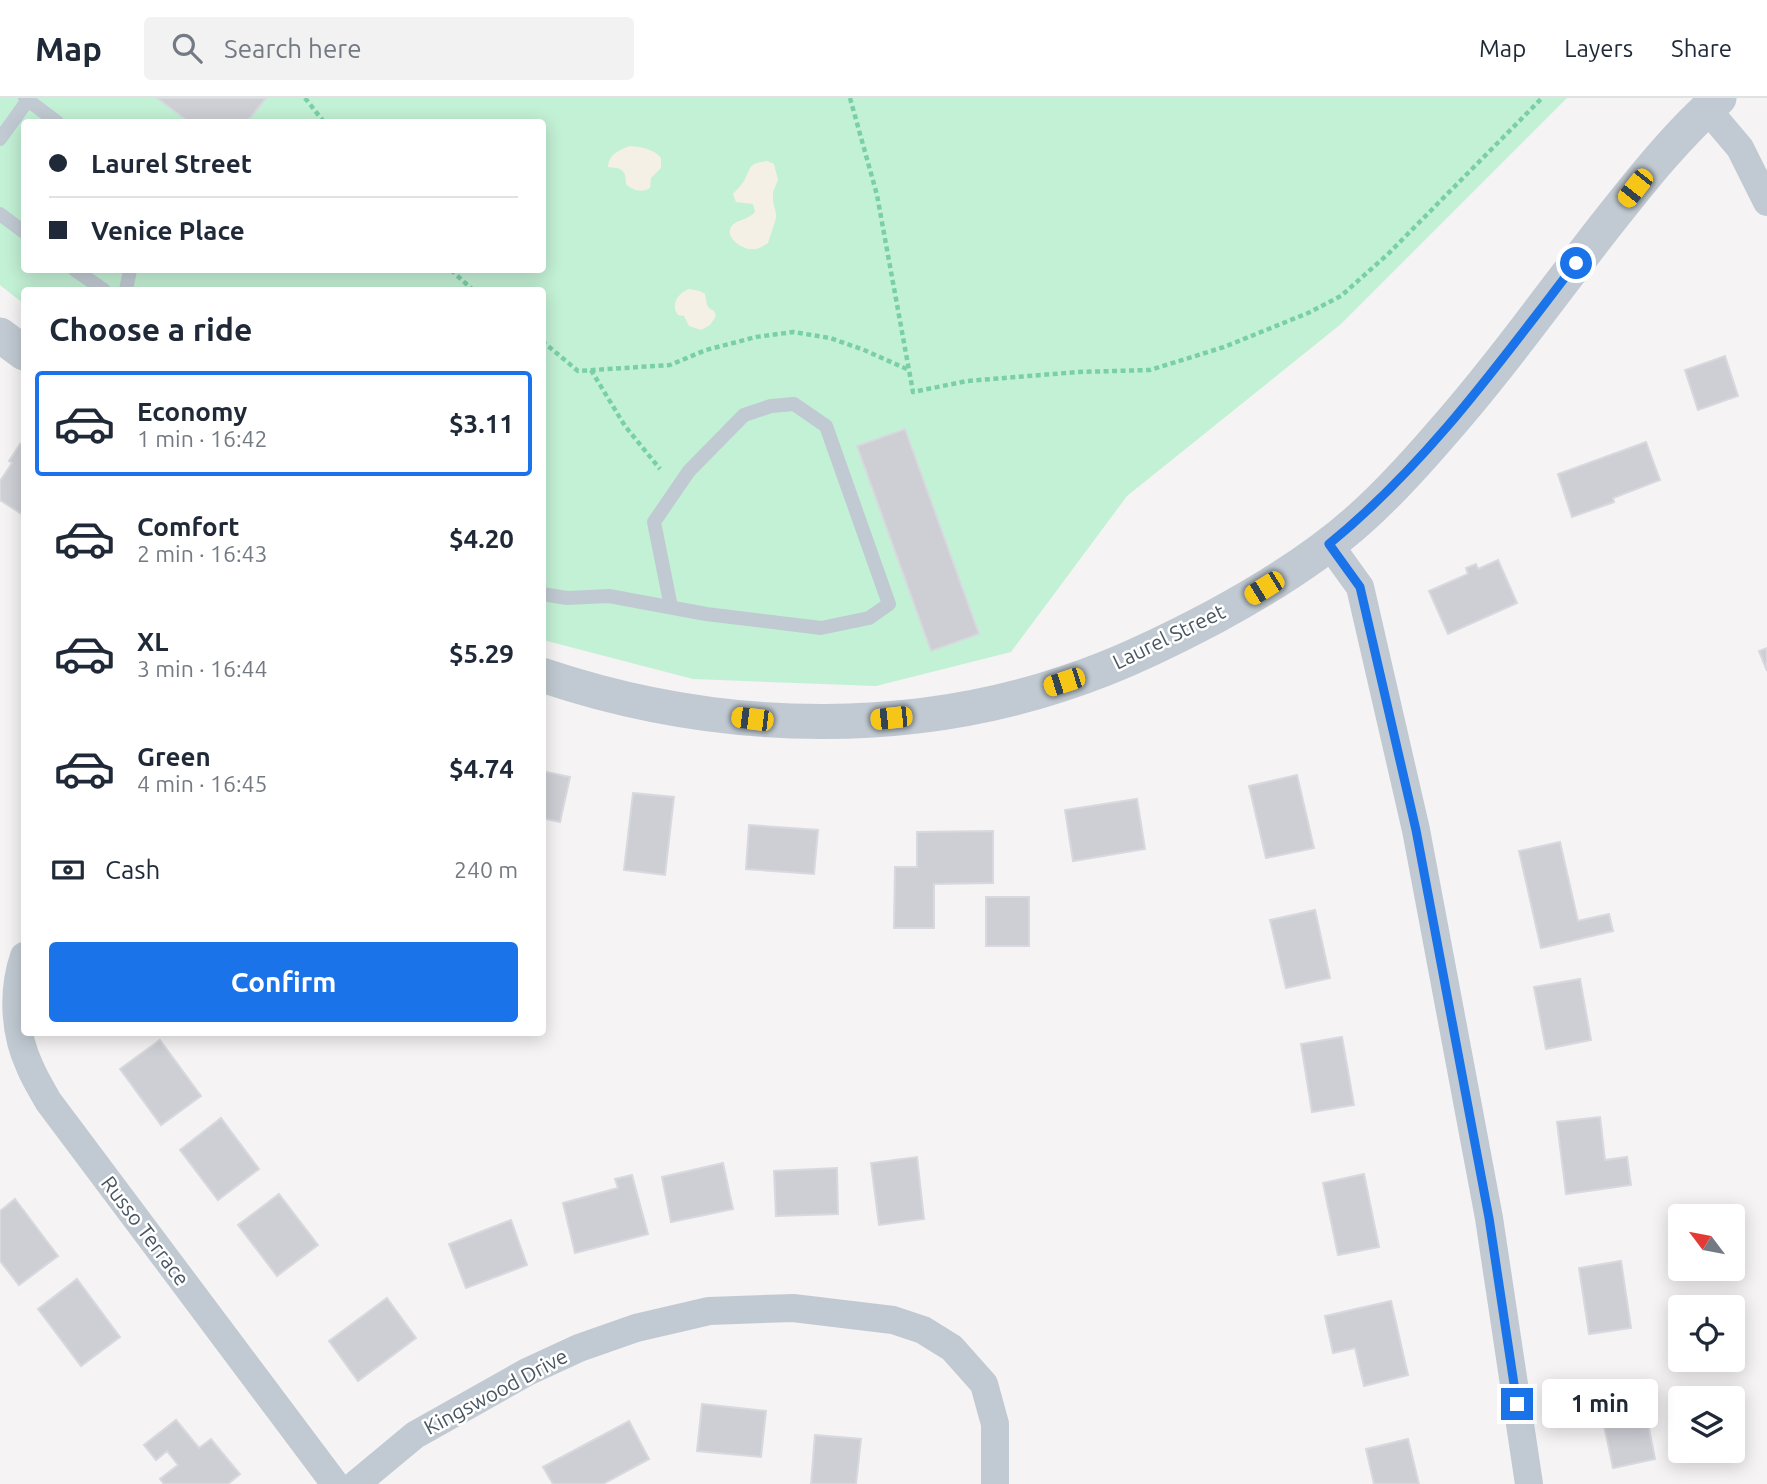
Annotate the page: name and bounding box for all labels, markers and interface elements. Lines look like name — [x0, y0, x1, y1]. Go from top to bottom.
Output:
search box — [144, 17, 634, 80]
icon: search — [168, 29, 206, 67]
text: Map — [35, 30, 102, 67]
text: Search here — [224, 34, 362, 63]
text: Map — [1479, 35, 1526, 62]
text: Layers — [1564, 35, 1633, 62]
text: Share — [1671, 35, 1732, 62]
text: Laurel Street — [91, 149, 252, 178]
car — [1614, 165, 1657, 211]
text: Venice Place — [91, 216, 245, 245]
route start — [1560, 247, 1592, 279]
text: Choose a ride — [49, 311, 252, 347]
icon: car — [53, 392, 116, 455]
text: Economy — [137, 397, 247, 426]
text: $3.11 — [449, 409, 514, 438]
text: 1 min · 16:42 — [137, 426, 268, 451]
icon: car — [53, 507, 116, 570]
text: Comfort — [137, 512, 240, 541]
text: $4.20 — [449, 524, 514, 553]
text: 2 min · 16:43 — [137, 541, 268, 566]
car — [1241, 568, 1288, 608]
street label: Laurel Street — [1108, 599, 1229, 674]
icon: car — [53, 622, 116, 685]
text: XL — [137, 627, 168, 656]
text: $5.29 — [449, 639, 514, 668]
text: 3 min · 16:44 — [137, 656, 268, 681]
car — [1041, 666, 1088, 698]
car — [870, 705, 913, 731]
car — [730, 706, 775, 732]
icon: car — [53, 737, 116, 800]
text: Green — [137, 742, 211, 771]
text: $4.74 — [449, 754, 514, 783]
text: 4 min · 16:45 — [137, 771, 268, 796]
icon: cash — [49, 851, 87, 889]
text: Cash — [105, 855, 160, 884]
text: 240 m — [454, 857, 518, 882]
button: Confirm — [49, 942, 518, 1022]
street label: Russo Terrace — [97, 1171, 195, 1290]
north arrow — [1668, 1204, 1745, 1281]
map controls — [1668, 1204, 1745, 1463]
button: locate — [1668, 1295, 1745, 1372]
street label: Kingswood Drive — [420, 1343, 571, 1439]
callout: 1 min — [1542, 1380, 1657, 1428]
button: layers — [1668, 1386, 1745, 1463]
route end — [1501, 1388, 1533, 1420]
text: 1 min — [1571, 1391, 1629, 1416]

